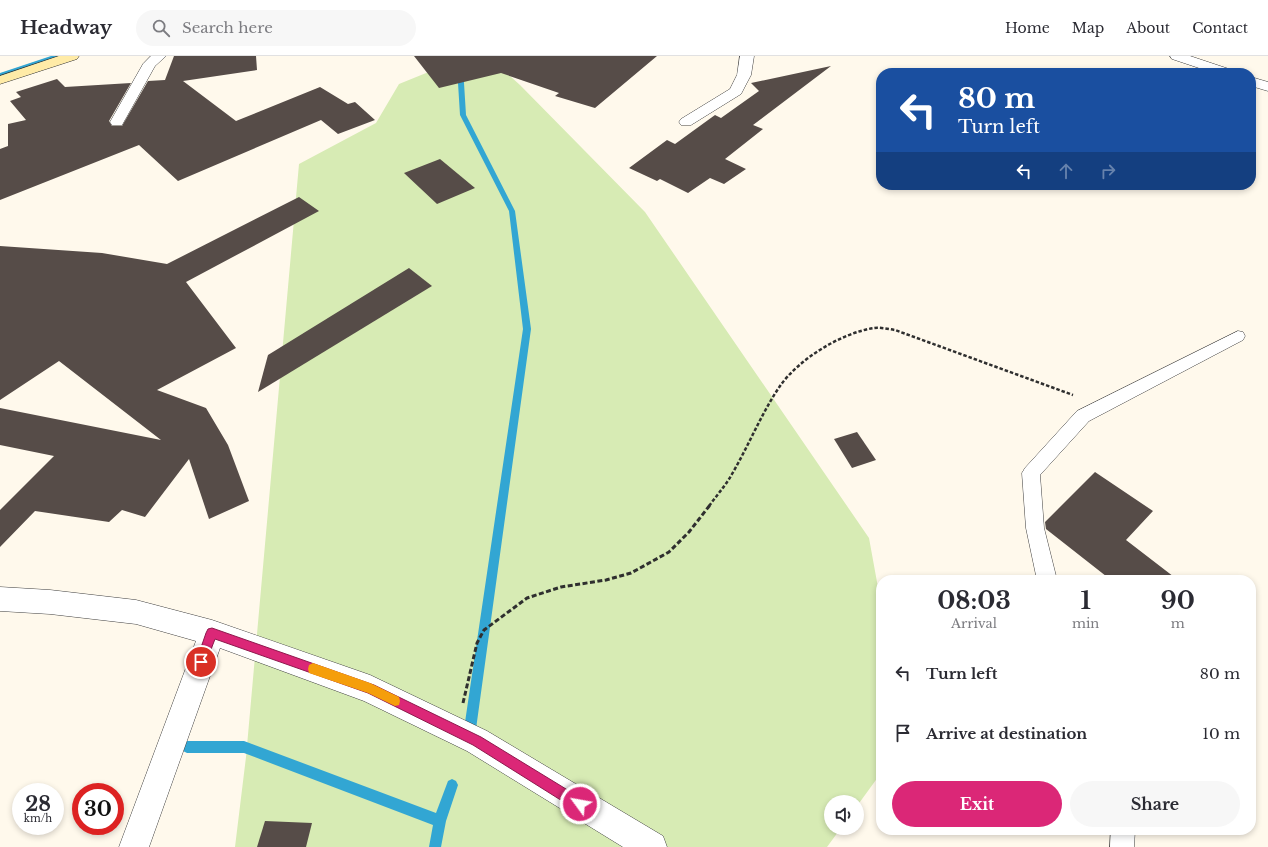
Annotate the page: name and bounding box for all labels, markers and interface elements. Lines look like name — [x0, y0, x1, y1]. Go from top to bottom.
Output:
search box — [136, 10, 416, 46]
text: Headway — [20, 16, 112, 39]
icon: search — [150, 17, 172, 39]
text: Search here — [182, 18, 273, 37]
text: Home — [1005, 19, 1050, 37]
text: Map — [1072, 19, 1104, 37]
text: About — [1126, 19, 1170, 37]
text: Contact — [1192, 19, 1248, 37]
text: 80 m — [958, 81, 1035, 116]
icon: left — [892, 84, 944, 136]
text: Turn left — [958, 116, 1040, 138]
icon: left — [1013, 160, 1035, 182]
icon: ahead — [1055, 160, 1077, 182]
icon: right — [1097, 160, 1119, 182]
text: 08:03 — [937, 586, 1011, 615]
text: 1 — [1080, 586, 1091, 615]
text: 90 — [1161, 586, 1195, 615]
text: Arrival — [951, 615, 997, 632]
text: min — [1072, 615, 1099, 632]
text: m — [1171, 615, 1185, 632]
pin — [184, 645, 218, 679]
icon: arrive — [190, 651, 212, 673]
icon: left — [892, 662, 914, 684]
text: Turn left — [926, 664, 997, 683]
text: 80 m — [1200, 664, 1240, 683]
icon: arrive — [892, 722, 914, 744]
text: Arrive at destination — [926, 724, 1087, 743]
text: 10 m — [1202, 724, 1240, 743]
button: Exit — [892, 781, 1062, 827]
button: Share — [1070, 781, 1240, 827]
speed limit sign: 30 — [72, 783, 124, 835]
position arrow — [559, 783, 601, 825]
text: 28 — [25, 792, 51, 816]
map controls — [824, 795, 864, 835]
button: sound — [824, 795, 864, 835]
text: km/h — [24, 812, 52, 825]

